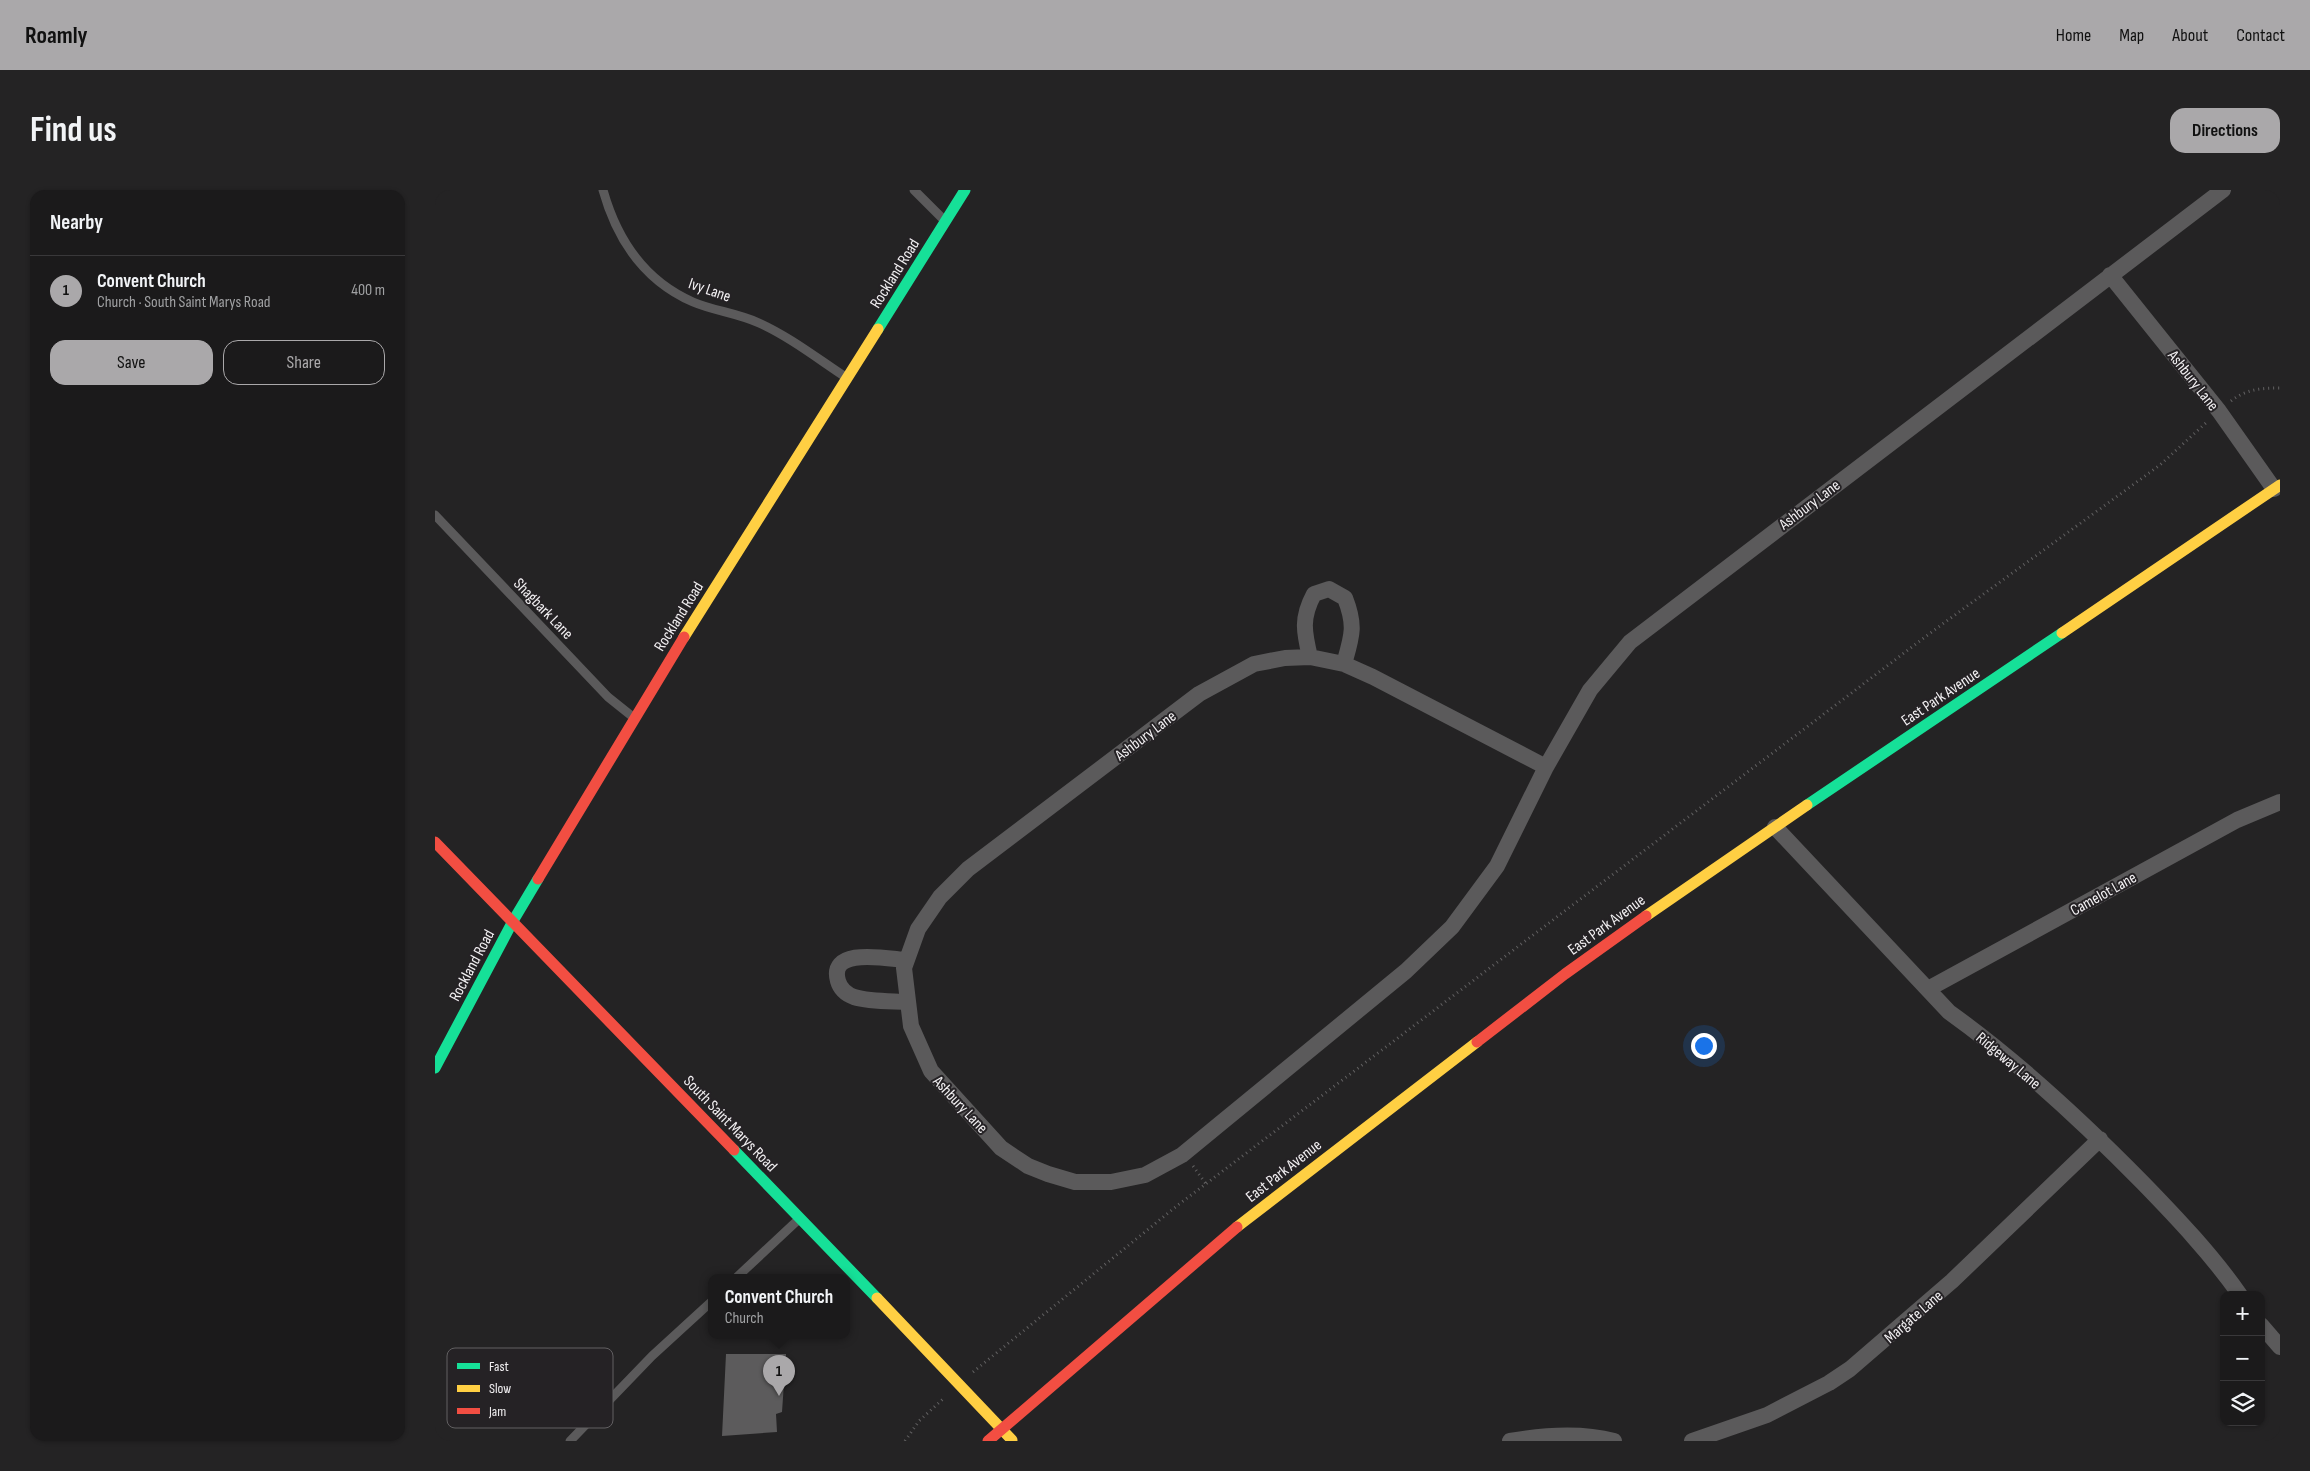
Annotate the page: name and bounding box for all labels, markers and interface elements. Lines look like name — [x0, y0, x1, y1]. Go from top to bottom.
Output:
text: Roamly — [25, 21, 88, 50]
text: Home — [2056, 25, 2091, 46]
text: Map — [2119, 25, 2144, 46]
text: About — [2172, 25, 2208, 46]
text: Contact — [2236, 25, 2285, 46]
button: Directions — [2170, 108, 2280, 153]
text: Find us — [30, 109, 117, 152]
text: Nearby — [50, 210, 103, 235]
street label: Rockland Road — [866, 236, 924, 312]
text: Convent Church — [97, 270, 206, 293]
street label: Ivy Lane — [686, 274, 733, 306]
text: 1 — [63, 281, 69, 300]
text: 400 m — [351, 281, 385, 300]
text: Church · South Saint Marys Road — [97, 293, 270, 312]
button: Save — [50, 340, 213, 385]
button: Share — [223, 340, 385, 385]
street label: Ashbury Lane — [2163, 346, 2222, 415]
street label: Ashbury Lane — [1775, 476, 1844, 535]
street label: Shagbark Lane — [509, 575, 577, 644]
street label: Rockland Road — [650, 579, 708, 655]
street label: East Park Avenue — [1898, 664, 1984, 730]
street label: Ashbury Lane — [1111, 707, 1180, 766]
street label: Camelot Lane — [2067, 868, 2140, 920]
street label: East Park Avenue — [1565, 891, 1649, 960]
street label: Rockland Road — [446, 927, 499, 1005]
street label: Ridgeway Lane — [1972, 1029, 2044, 1094]
your location — [1691, 1033, 1717, 1059]
street label: South Saint Marys Road — [679, 1072, 781, 1176]
street label: Ashbury Lane — [928, 1072, 991, 1138]
street label: East Park Avenue — [1242, 1136, 1326, 1207]
popup — [708, 1274, 850, 1339]
text: Convent Church — [725, 1286, 833, 1309]
street label: Margate Lane — [1881, 1287, 1947, 1348]
map controls — [2220, 1291, 2265, 1426]
button: + — [2220, 1291, 2265, 1336]
text: Church — [725, 1309, 764, 1328]
button: − — [2220, 1336, 2265, 1381]
legend — [447, 1348, 613, 1428]
pin: 1 — [763, 1355, 795, 1396]
text: Fast — [489, 1358, 509, 1375]
text: Slow — [489, 1380, 511, 1397]
button: layers — [2220, 1381, 2265, 1426]
text: Jam — [488, 1403, 506, 1420]

